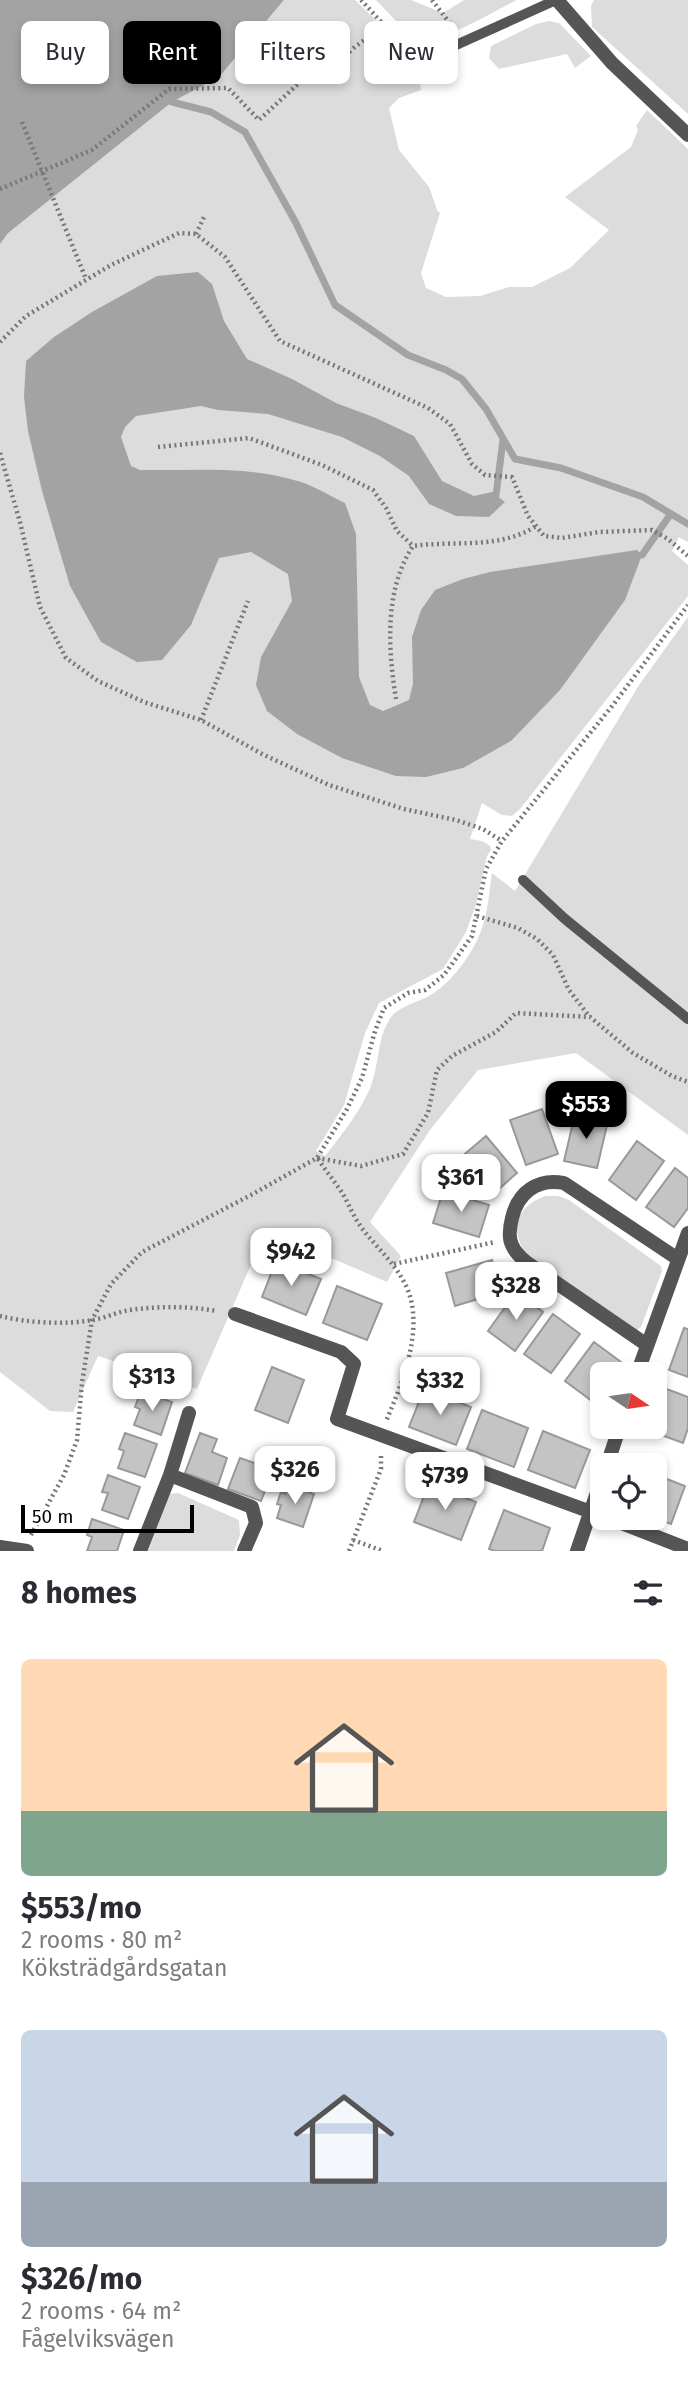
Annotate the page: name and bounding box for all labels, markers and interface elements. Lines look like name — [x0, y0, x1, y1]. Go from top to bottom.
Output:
chip: Buy — [21, 21, 109, 84]
chip: Rent — [123, 21, 221, 84]
chip: Filters — [235, 21, 350, 84]
chip: New — [364, 21, 458, 84]
pin: $553 — [545, 1082, 627, 1141]
text: $553 — [562, 1090, 610, 1118]
pin: $361 — [420, 1154, 502, 1214]
text: $361 — [438, 1163, 484, 1191]
pin: $942 — [250, 1228, 332, 1288]
text: $942 — [266, 1237, 316, 1265]
pin: $328 — [475, 1262, 557, 1322]
text: $328 — [491, 1271, 541, 1299]
pin: $313 — [111, 1354, 193, 1413]
pin: $332 — [399, 1358, 481, 1417]
text: $313 — [129, 1362, 175, 1390]
north arrow — [590, 1362, 667, 1438]
map controls — [590, 1362, 667, 1530]
text: $332 — [416, 1366, 464, 1394]
pin: $326 — [254, 1446, 336, 1506]
pin: $739 — [404, 1452, 486, 1512]
button: locate — [590, 1453, 667, 1530]
text: $326 — [270, 1455, 320, 1483]
text: $739 — [421, 1461, 469, 1489]
scale bar — [21, 1502, 194, 1534]
text: 50 m — [32, 1505, 73, 1528]
icon: filters — [629, 1574, 667, 1612]
text: 8 homes — [21, 1575, 137, 1611]
icon: home — [281, 1705, 407, 1831]
text: $553/mo — [21, 1890, 142, 1926]
text: 2 rooms · 80 m² — [21, 1926, 182, 1954]
text: Köksträdgårdsgatan — [21, 1954, 228, 1982]
icon: home — [281, 2076, 407, 2202]
text: $326/mo — [21, 2261, 142, 2297]
text: 2 rooms · 64 m² — [21, 2297, 181, 2325]
text: Fågelviksvägen — [21, 2325, 174, 2353]

